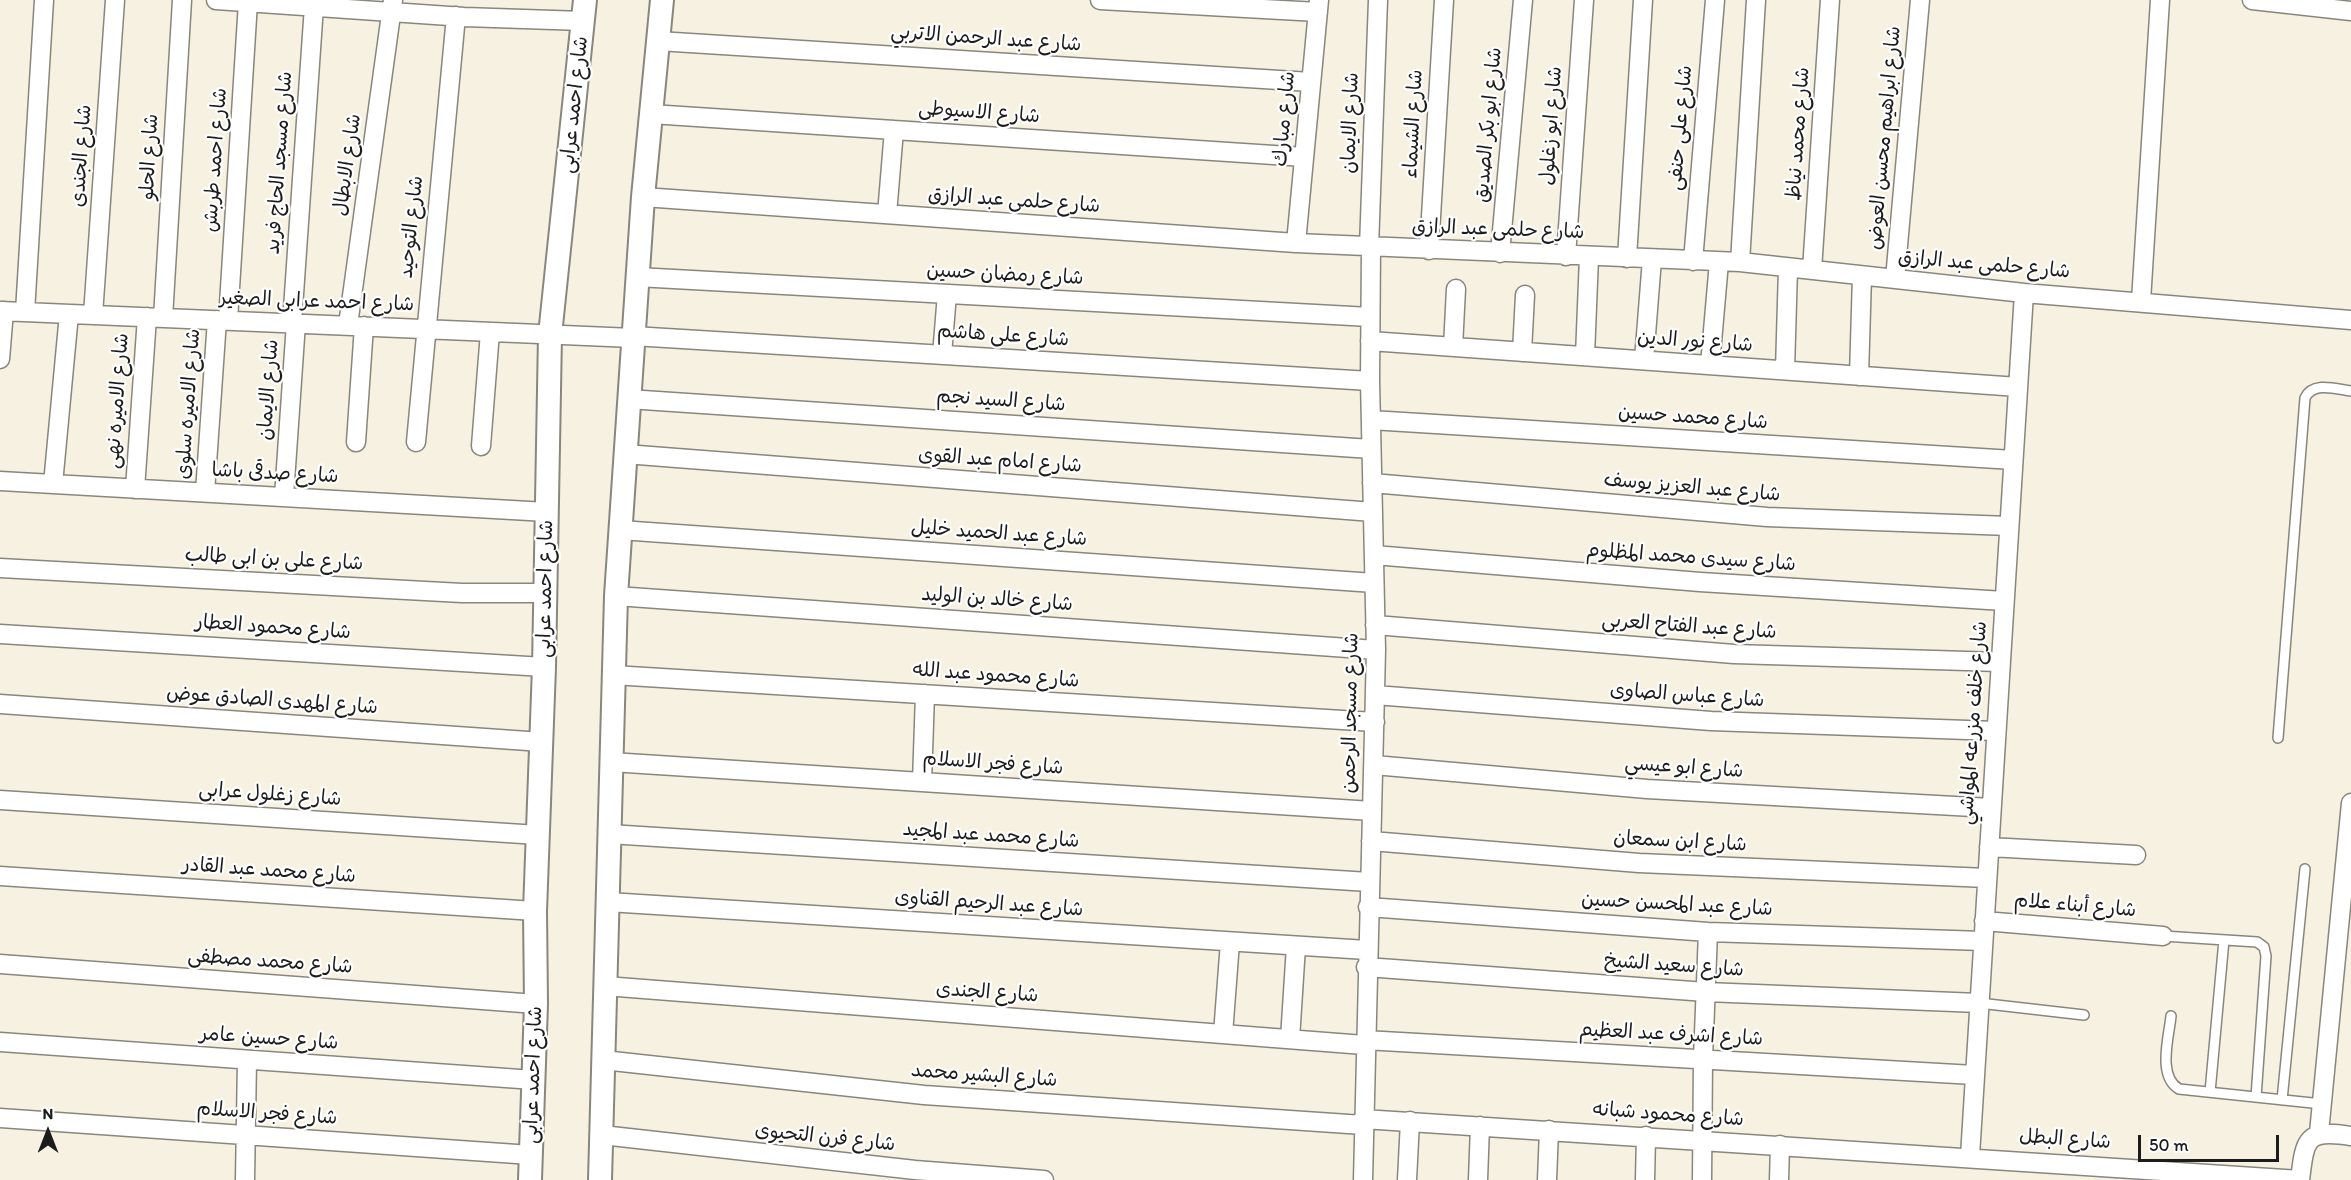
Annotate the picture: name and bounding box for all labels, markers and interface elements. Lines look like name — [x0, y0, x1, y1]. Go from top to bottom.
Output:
street label: شارع عبد الرحمن الاتربي — [890, 20, 1082, 58]
street label: شارع ابراهيم محسن العوض — [1863, 25, 1907, 251]
street label: شارع احمد عرابى — [556, 35, 594, 175]
street label: شارع ابو بكر الصديق — [1470, 46, 1508, 204]
street label: شارع على حنفى — [1664, 64, 1698, 192]
street label: شارع ابو زغلول — [1536, 66, 1568, 186]
street label: شارع محمد نياظ — [1782, 66, 1816, 202]
street label: شارع الشيماء — [1399, 69, 1429, 179]
street label: شارع مبارك — [1269, 70, 1301, 168]
street label: شارع مسجد الحاج فريد — [262, 71, 298, 255]
street label: شارع الايمان — [1337, 72, 1365, 174]
street label: شارع احمد طربش — [199, 87, 233, 233]
street label: شارع الاسيوطى — [917, 97, 1041, 129]
street label: شارع الجندى — [66, 104, 98, 208]
street label: شارع الابطال — [329, 112, 367, 218]
street label: شارع الحلو — [136, 113, 164, 201]
street label: شارع التوحيد — [395, 175, 429, 279]
street label: شارع حلمى عبد الرازق — [927, 183, 1101, 219]
street label: شارع حلمى عبد الرازق — [1411, 215, 1585, 245]
street label: شارع حلمى عبد الرازق — [1897, 246, 2071, 284]
street label: شارع رمضان حسين — [926, 259, 1084, 291]
street label: شارع احمد عرابى الصغير — [219, 287, 415, 317]
street label: شارع على هاشم — [936, 319, 1070, 353]
street label: شارع نور الدين — [1636, 326, 1754, 358]
street label: شارع الاميره سلوى — [172, 328, 206, 480]
street label: شارع الاميره نهى — [101, 332, 135, 470]
street label: شارع الايمان — [253, 339, 285, 441]
street label: شارع السيد نجم — [936, 385, 1066, 417]
street label: شارع محمد حسين — [1617, 401, 1769, 435]
street label: شارع امام عبد القوى — [917, 443, 1083, 479]
street label: شارع صدقى باشا — [211, 459, 339, 489]
street label: شارع عبد العزيز يوسف — [1603, 468, 1781, 508]
street label: شارع عبد الحميد خليل — [910, 516, 1088, 552]
street label: شارع احمد عرابى — [533, 520, 559, 658]
street label: شارع سيدى محمد المظلوم — [1585, 539, 1797, 577]
street label: شارع على بن ابى طالب — [184, 543, 364, 577]
street label: شارع خالد بن الوليد — [920, 583, 1074, 617]
street label: شارع عبد الفتاح العربى — [1601, 609, 1777, 645]
street label: شارع محمود العطار — [194, 611, 352, 645]
street label: شارع خلف مزرعه المواشي — [1955, 620, 1993, 826]
street label: شارع مسجد الرحمن — [1338, 632, 1364, 794]
street label: شارع محمود عبد الله — [912, 658, 1080, 694]
street label: شارع عباس الصاوى — [1609, 679, 1765, 713]
street label: شارع المهدى الصادق عوض — [165, 682, 379, 720]
street label: شارع فجر الاسلام — [922, 747, 1064, 781]
street label: شارع ابو عيسي — [1624, 752, 1744, 784]
street label: شارع زغلول عرابى — [198, 778, 342, 812]
street label: شارع محمد عبد المجيد — [902, 818, 1080, 854]
street label: شارع ابن سمعان — [1613, 827, 1747, 857]
street label: شارع محمد عبد القادر — [181, 853, 357, 889]
street label: شارع عبد الرحيم القناوى — [894, 885, 1084, 923]
street label: شارع عبد المحسن حسين — [1581, 888, 1773, 922]
street label: شارع أبناء علام — [2013, 889, 2137, 923]
street label: شارع محمد مصطفى — [187, 944, 353, 980]
street label: شارع سعيد الشيخ — [1603, 949, 1745, 983]
street label: شارع الجندى — [935, 977, 1039, 1009]
street label: شارع احمد عرابى — [520, 1006, 548, 1144]
street label: شارع اشرف عبد العظيم — [1578, 1018, 1764, 1052]
street label: شارع حسين عامر — [199, 1022, 339, 1056]
street label: شارع البشير محمد — [910, 1059, 1058, 1093]
street label: شارع فجر الاسلام — [196, 1097, 338, 1131]
street label: شارع محمود شبانه — [1591, 1098, 1745, 1132]
north arrow — [18, 1102, 78, 1162]
text: N — [43, 1104, 53, 1123]
street label: شارع فرن التحيوى — [754, 1119, 896, 1157]
scale bar — [2141, 1123, 2282, 1161]
street label: شارع البطل — [2018, 1125, 2112, 1155]
text: 50 m — [2149, 1134, 2189, 1156]

